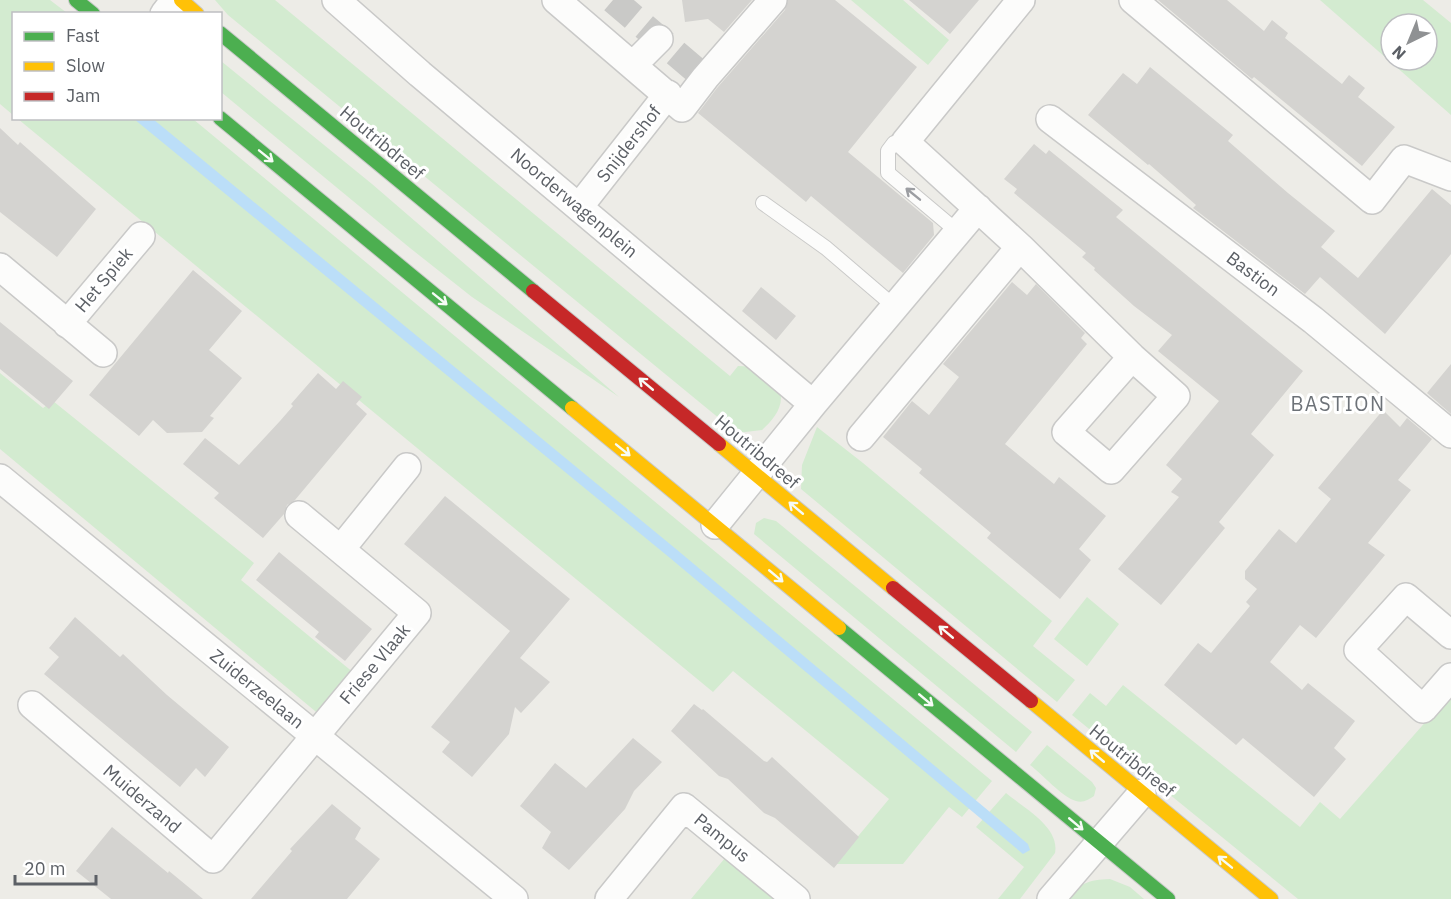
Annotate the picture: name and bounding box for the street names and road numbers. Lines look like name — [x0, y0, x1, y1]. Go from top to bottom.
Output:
street label: Snijdershof — [591, 100, 666, 187]
street label: Houtribdreef — [335, 101, 429, 185]
street label: Noorderwagenplein — [506, 143, 643, 263]
street label: Het Spiek — [70, 242, 138, 317]
street label: Bastion — [1222, 246, 1285, 301]
street label: Houtribdreef — [710, 410, 804, 494]
street label: Friese Vlaak — [334, 618, 415, 709]
street label: Zuiderzeelaan — [206, 644, 309, 734]
street label: Houtribdreef — [1085, 719, 1180, 802]
street label: Muiderzand — [99, 759, 186, 838]
street label: Pampus — [690, 808, 755, 867]

